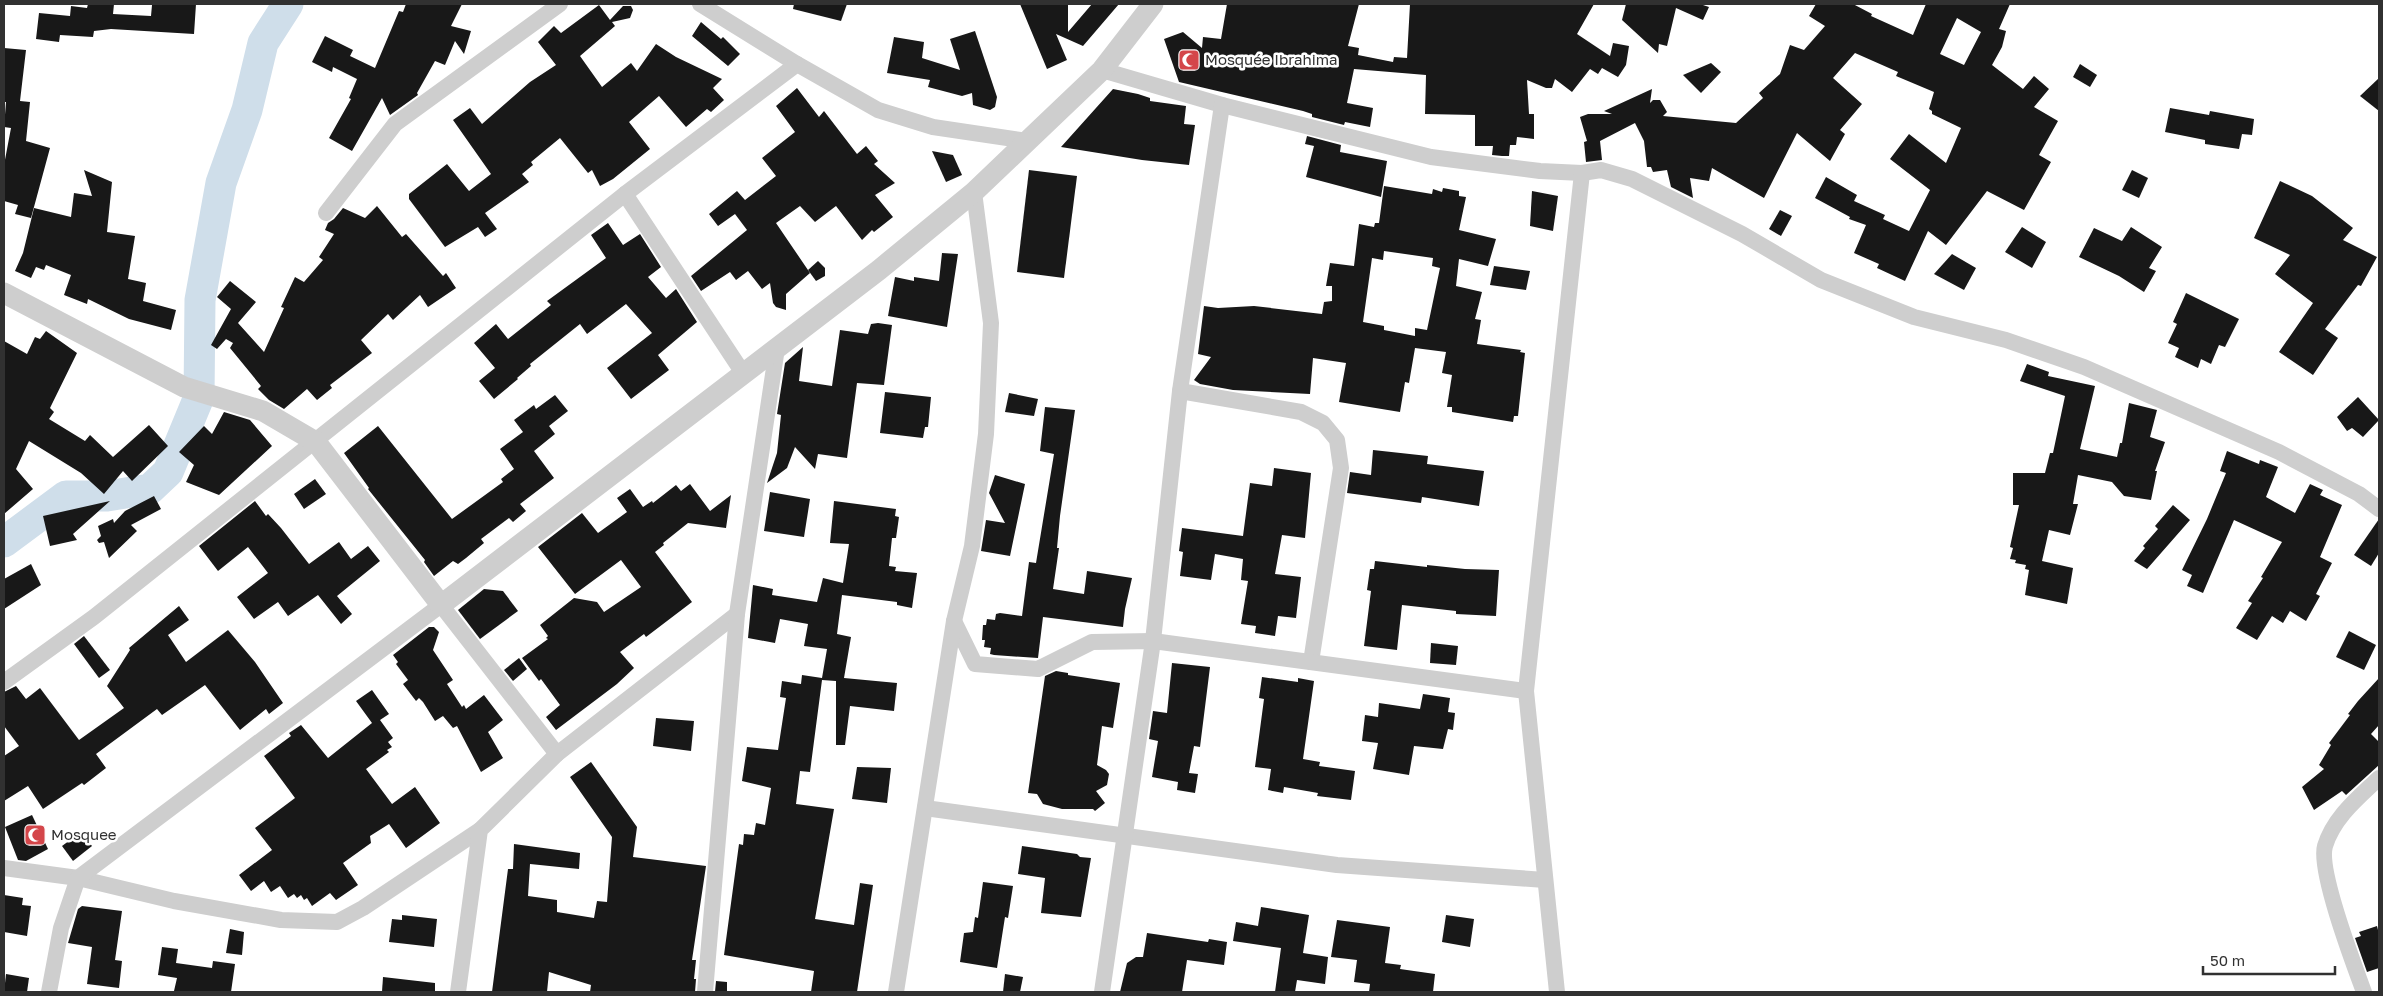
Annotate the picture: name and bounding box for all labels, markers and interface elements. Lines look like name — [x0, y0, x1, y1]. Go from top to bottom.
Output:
mosque icon: Mosquée Ibrahima — [1177, 48, 1201, 72]
place label: Mosquée Ibrahima — [1205, 50, 1337, 68]
mosque icon: Mosquee — [23, 823, 47, 847]
place label: Mosquee — [51, 825, 117, 843]
scale bar — [2203, 944, 2336, 976]
text: 50 m — [2210, 951, 2245, 969]

